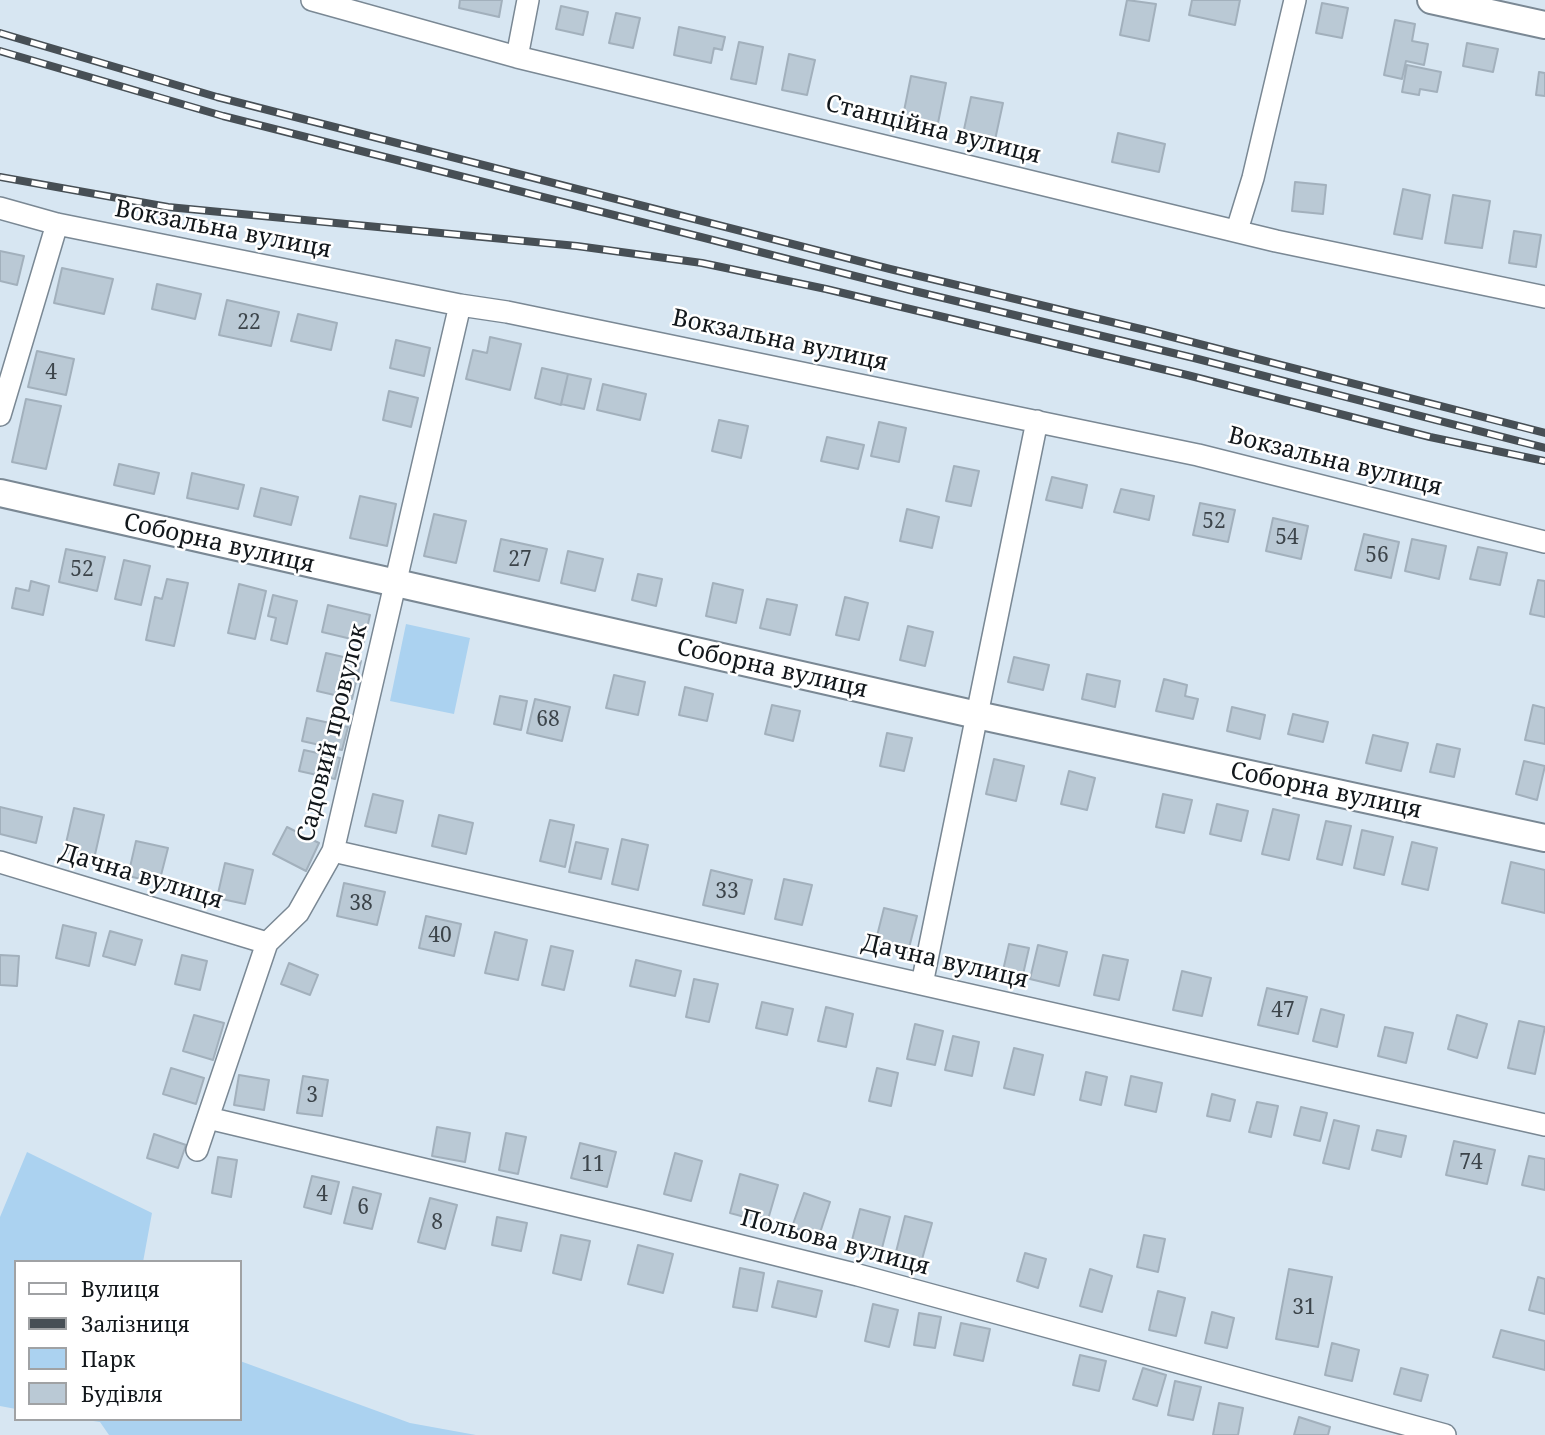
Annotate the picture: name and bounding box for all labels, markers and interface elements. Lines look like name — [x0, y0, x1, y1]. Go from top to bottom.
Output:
street label: Станційна вулиця — [822, 89, 1044, 171]
street label: Вокзальна вулиця — [112, 195, 334, 265]
street label: Вокзальна вулиця — [669, 304, 891, 378]
house number: 22 — [237, 310, 261, 336]
house number: 4 — [45, 360, 57, 386]
street label: Вокзальна вулиця — [1225, 421, 1445, 503]
street label: Соборна вулиця — [121, 508, 317, 580]
house number: 52 — [1202, 509, 1226, 535]
house number: 54 — [1275, 525, 1299, 551]
house number: 56 — [1365, 543, 1389, 569]
house number: 27 — [508, 547, 532, 573]
house number: 52 — [70, 557, 94, 583]
street label: Садовий провулок — [292, 621, 374, 845]
street label: Соборна вулиця — [674, 633, 870, 705]
house number: 68 — [536, 707, 560, 733]
street label: Соборна вулиця — [1228, 757, 1424, 825]
street label: Дачна вулиця — [55, 838, 227, 916]
house number: 33 — [715, 879, 739, 905]
house number: 38 — [349, 891, 373, 917]
house number: 40 — [428, 923, 452, 949]
street label: Дачна вулиця — [859, 929, 1031, 995]
house number: 47 — [1271, 998, 1295, 1024]
house number: 3 — [306, 1083, 318, 1109]
house number: 74 — [1459, 1150, 1483, 1176]
house number: 11 — [581, 1152, 605, 1178]
house number: 4 — [316, 1182, 328, 1208]
house number: 6 — [357, 1195, 369, 1221]
street label: Польова вулиця — [737, 1204, 933, 1282]
house number: 8 — [431, 1210, 443, 1236]
legend — [14, 1260, 242, 1421]
text: Вулиця — [81, 1275, 160, 1303]
house number: 31 — [1292, 1295, 1316, 1321]
text: Залізниця — [81, 1310, 190, 1338]
text: Парк — [81, 1345, 135, 1373]
text: Будівля — [81, 1380, 163, 1408]

